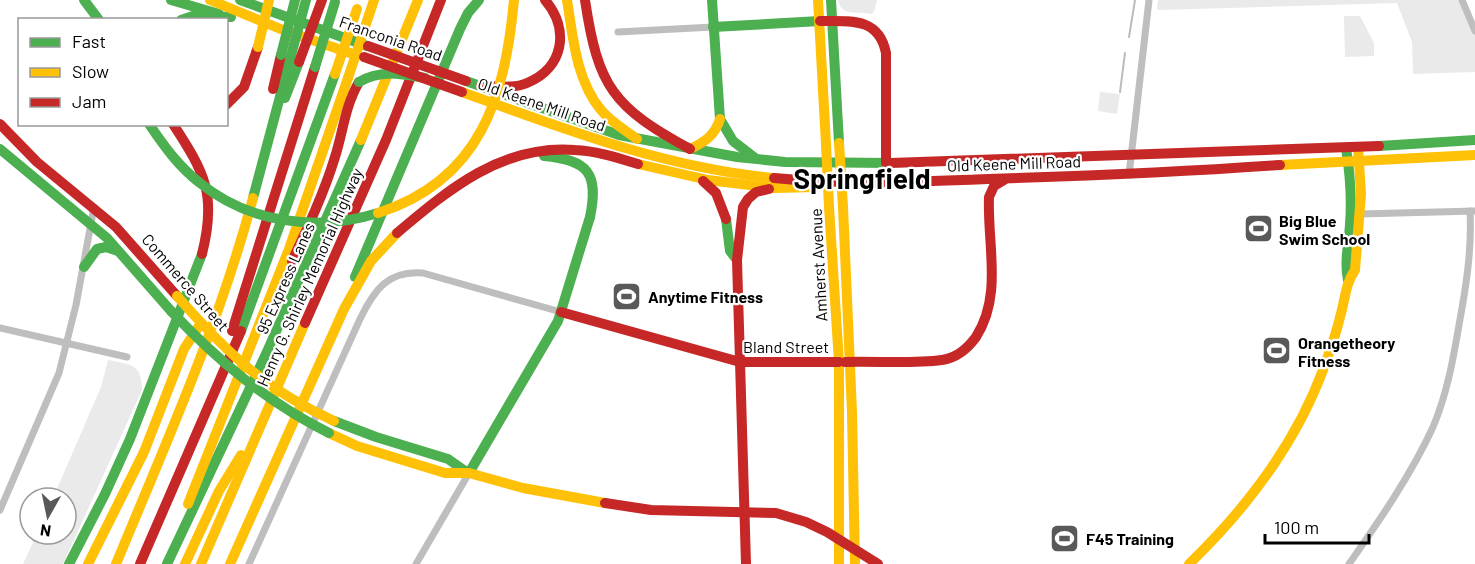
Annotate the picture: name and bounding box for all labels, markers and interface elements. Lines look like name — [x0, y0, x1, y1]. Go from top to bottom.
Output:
street label: Franconia Road — [337, 11, 445, 65]
legend — [18, 18, 228, 126]
text: Fast — [72, 30, 106, 52]
text: Slow — [72, 60, 109, 82]
street label: Old Keene Mill Road — [476, 73, 608, 135]
text: Jam — [72, 90, 106, 112]
street label: Old Keene Mill Road — [947, 151, 1081, 175]
district label: Springfield — [793, 161, 931, 195]
street label: Henry G. Shirley Memorial Highway — [252, 164, 366, 389]
street label: Amherst Avenue — [806, 208, 830, 322]
place label: Big Blue Swim School — [1279, 211, 1370, 248]
sports icon: Big Blue Swim School — [1242, 213, 1274, 245]
street label: 95 Express Lanes — [252, 219, 318, 337]
street label: Commerce Street — [139, 229, 233, 335]
sports icon: Anytime Fitness — [611, 280, 643, 312]
place label: Anytime Fitness — [648, 287, 763, 306]
place label: Orangetheory Fitness — [1298, 333, 1395, 370]
sports icon: Orangetheory Fitness — [1261, 335, 1293, 367]
street label: Bland Street — [743, 337, 829, 356]
north arrow — [18, 486, 78, 546]
scale bar — [1265, 507, 1368, 545]
text: 100 m — [1274, 516, 1319, 538]
text: N — [39, 521, 52, 542]
sports icon: F45 Training — [1049, 522, 1081, 554]
place label: F45 Training — [1086, 529, 1174, 548]

